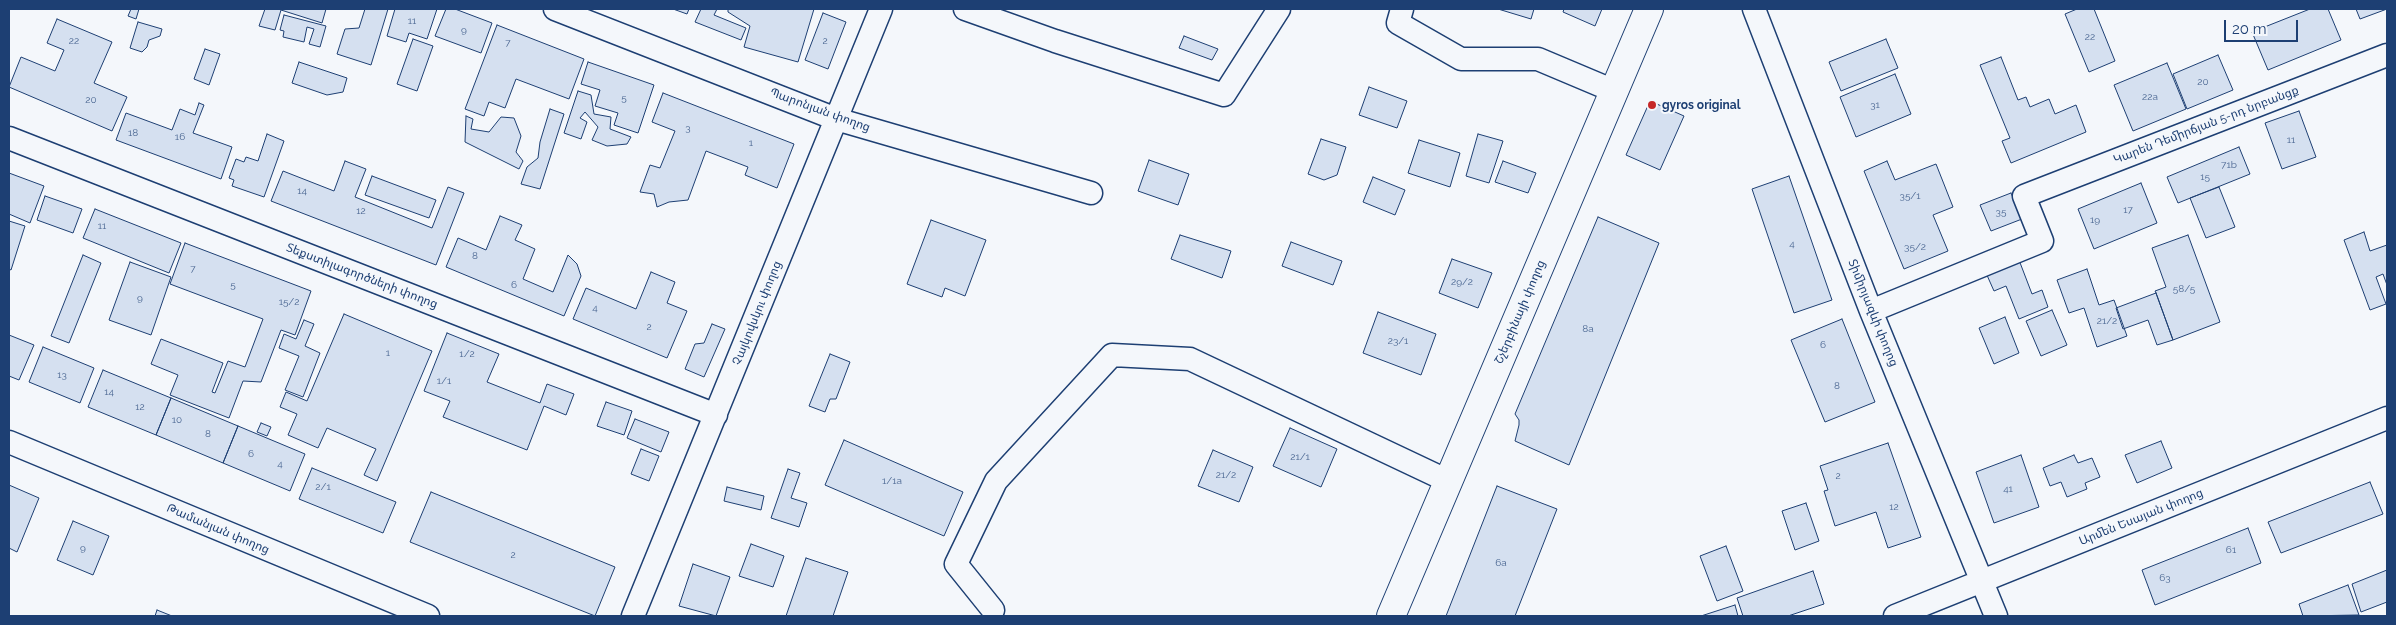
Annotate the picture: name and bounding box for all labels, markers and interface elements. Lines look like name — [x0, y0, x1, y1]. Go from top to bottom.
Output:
scale bar — [2226, 10, 2300, 42]
house number: 11 — [408, 15, 416, 27]
text: 20 m — [2232, 20, 2267, 38]
house number: 9 — [461, 24, 467, 36]
house number: 22 — [2085, 31, 2095, 43]
house number: 22 — [69, 35, 79, 47]
house number: 2 — [822, 35, 828, 47]
house number: 7 — [505, 37, 511, 49]
house number: 20 — [2197, 76, 2209, 88]
street label: Կարեն Դեմիրճյան 5-րդ նրբանցք — [2111, 83, 2301, 167]
street label: Պարոնյան փողոց — [768, 85, 872, 135]
house number: 22a — [2142, 91, 2158, 103]
house number: 5 — [621, 92, 627, 104]
house number: 20 — [85, 94, 97, 106]
place label: gyros original — [1662, 98, 1740, 112]
marker: gyros original — [1646, 99, 1658, 111]
house number: 31 — [1870, 99, 1880, 111]
house number: 3 — [685, 122, 691, 134]
house number: 18 — [128, 127, 138, 139]
house number: 16 — [175, 131, 185, 143]
house number: 11 — [2287, 134, 2295, 146]
house number: 1 — [749, 137, 753, 149]
house number: 71b — [2221, 159, 2237, 171]
house number: 15 — [2200, 171, 2210, 183]
house number: 14 — [297, 185, 307, 197]
house number: 35/1 — [1900, 190, 1920, 202]
house number: 17 — [2123, 204, 2133, 216]
house number: 12 — [356, 205, 366, 217]
house number: 35 — [1996, 206, 2006, 218]
house number: 19 — [2090, 214, 2100, 226]
house number: 11 — [98, 220, 106, 232]
house number: 4 — [1789, 238, 1795, 250]
street label: Տեքստիլագործների փողոց — [284, 240, 440, 312]
house number: 35/2 — [1904, 241, 1926, 253]
house number: 8 — [472, 250, 478, 262]
street label: Տիմիրյազևի փողոց — [1845, 257, 1901, 369]
street label: Շչերբինայի փողոց — [1492, 258, 1548, 366]
street label: Չայկովսկու փողոց — [730, 259, 784, 367]
house number: 7 — [190, 263, 196, 275]
house number: 29/2 — [1451, 276, 1473, 288]
house number: 5 — [230, 279, 236, 291]
house number: 6 — [511, 279, 517, 291]
house number: 58/5 — [2173, 283, 2195, 295]
house number: 9 — [137, 292, 143, 304]
house number: 15/2 — [279, 296, 299, 308]
house number: 4 — [592, 302, 598, 314]
house number: 21/2 — [2097, 315, 2117, 327]
house number: 2 — [646, 321, 652, 333]
house number: 8a — [1582, 323, 1594, 335]
house number: 23/1 — [1388, 335, 1408, 347]
house number: 6 — [1820, 339, 1826, 351]
house number: 1 — [386, 347, 390, 359]
house number: 1/2 — [459, 348, 475, 360]
house number: 13 — [57, 369, 67, 381]
house number: 1/1 — [437, 375, 451, 387]
house number: 8 — [1834, 380, 1840, 392]
house number: 14 — [104, 386, 114, 398]
house number: 12 — [135, 401, 145, 413]
house number: 10 — [172, 414, 182, 426]
house number: 8 — [205, 428, 211, 440]
house number: 6 — [248, 448, 254, 460]
house number: 21/1 — [1290, 451, 1310, 463]
house number: 4 — [277, 458, 283, 470]
house number: 21/2 — [1216, 469, 1236, 481]
house number: 2 — [1835, 470, 1841, 482]
house number: 1/1a — [882, 475, 902, 487]
house number: 2/1 — [315, 481, 331, 493]
house number: 41 — [2003, 483, 2013, 495]
street label: Արմեն Եսայան փողոց — [2077, 485, 2205, 549]
street label: Թամանյան փողոց — [164, 501, 272, 557]
house number: 12 — [1889, 501, 1899, 513]
house number: 9 — [80, 542, 86, 554]
house number: 61 — [2226, 544, 2236, 556]
house number: 2 — [510, 549, 516, 561]
house number: 6a — [1495, 557, 1507, 569]
house number: 63 — [2159, 572, 2171, 584]

